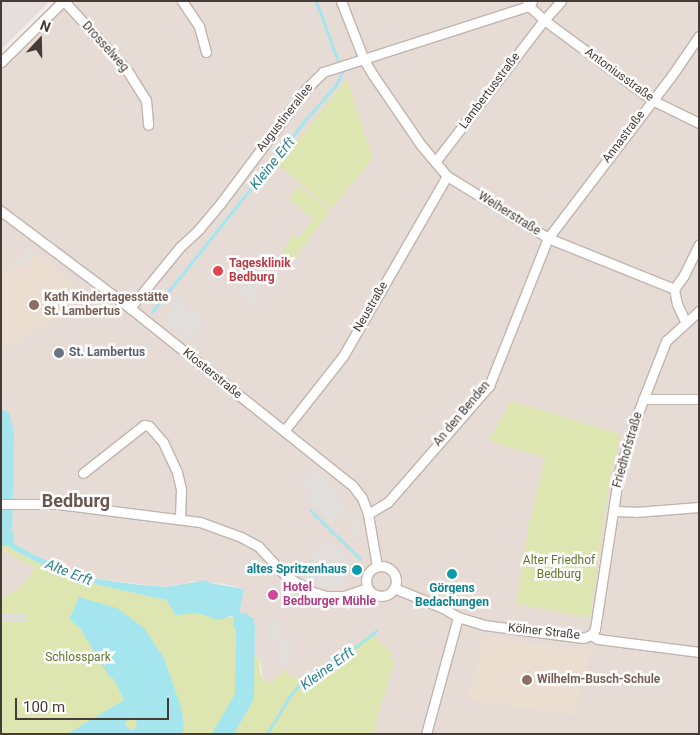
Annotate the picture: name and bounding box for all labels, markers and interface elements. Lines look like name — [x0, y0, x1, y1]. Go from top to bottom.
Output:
north arrow — [15, 15, 65, 65]
text: N — [38, 17, 53, 35]
street label: Drosselweg — [79, 19, 131, 75]
street label: Antoniusstraße — [582, 45, 656, 105]
street label: Lambertusstraße — [457, 50, 523, 132]
street label: Augustinerallee — [254, 81, 316, 155]
street label: Annastraße — [600, 108, 648, 166]
water label: Kleine Erft — [246, 134, 298, 192]
street label: Weiherstraße — [475, 189, 543, 239]
place label: Tagesklinik Bedburg — [229, 257, 291, 285]
marker: Tagesklinik Bedburg — [211, 264, 225, 278]
street label: Neustraße — [351, 279, 391, 335]
place label: Kath Kindertagesstätte St. Lambertus — [44, 291, 168, 319]
marker: Kath Kindertagesstätte St. Lambertus — [28, 299, 40, 311]
place label: St. Lambertus — [69, 346, 145, 360]
street label: Klosterstraße — [180, 346, 244, 402]
marker: St. Lambertus — [53, 347, 65, 359]
street label: An den Benden — [431, 379, 493, 449]
street label: Friedhofstraße — [610, 410, 646, 490]
district label: Bedburg — [42, 490, 110, 512]
park label: Alter Friedhof Bedburg — [523, 554, 595, 582]
water label: Alte Erft — [43, 555, 95, 589]
place label: altes Spritzenhaus — [247, 563, 347, 577]
marker: altes Spritzenhaus — [351, 564, 363, 576]
marker: Görgens Bedachungen — [446, 568, 458, 580]
place label: Hotel Bedburger Mühle — [283, 581, 376, 609]
place label: Görgens Bedachungen — [415, 582, 489, 610]
marker: Hotel Bedburger Mühle — [267, 589, 279, 601]
street label: Kölner Straße — [507, 621, 581, 643]
water label: Kleine Erft — [297, 643, 357, 693]
park label: Schlosspark — [45, 651, 111, 665]
place label: Wilhelm-Busch-Schule — [537, 673, 660, 687]
marker: Wilhelm-Busch-Schule — [521, 674, 533, 686]
scale bar — [18, 688, 171, 720]
text: 100 m — [23, 698, 65, 716]

